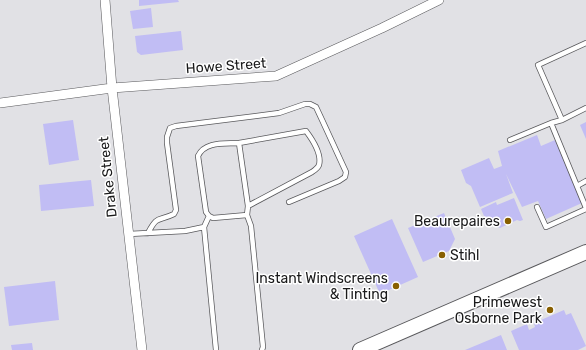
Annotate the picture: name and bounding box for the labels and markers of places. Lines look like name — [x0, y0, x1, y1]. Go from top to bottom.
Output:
place label: Beaurepaires — [414, 213, 500, 230]
marker: Beaurepaires — [503, 216, 513, 226]
place label: Stihl — [450, 247, 480, 264]
marker: Stihl — [437, 250, 447, 260]
place label: Instant Windscreens & Tinting — [256, 270, 388, 303]
marker: Instant Windscreens & Tinting — [391, 281, 401, 291]
place label: Primewest Osborne Park — [455, 294, 543, 327]
marker: Primewest Osborne Park — [545, 305, 555, 315]

